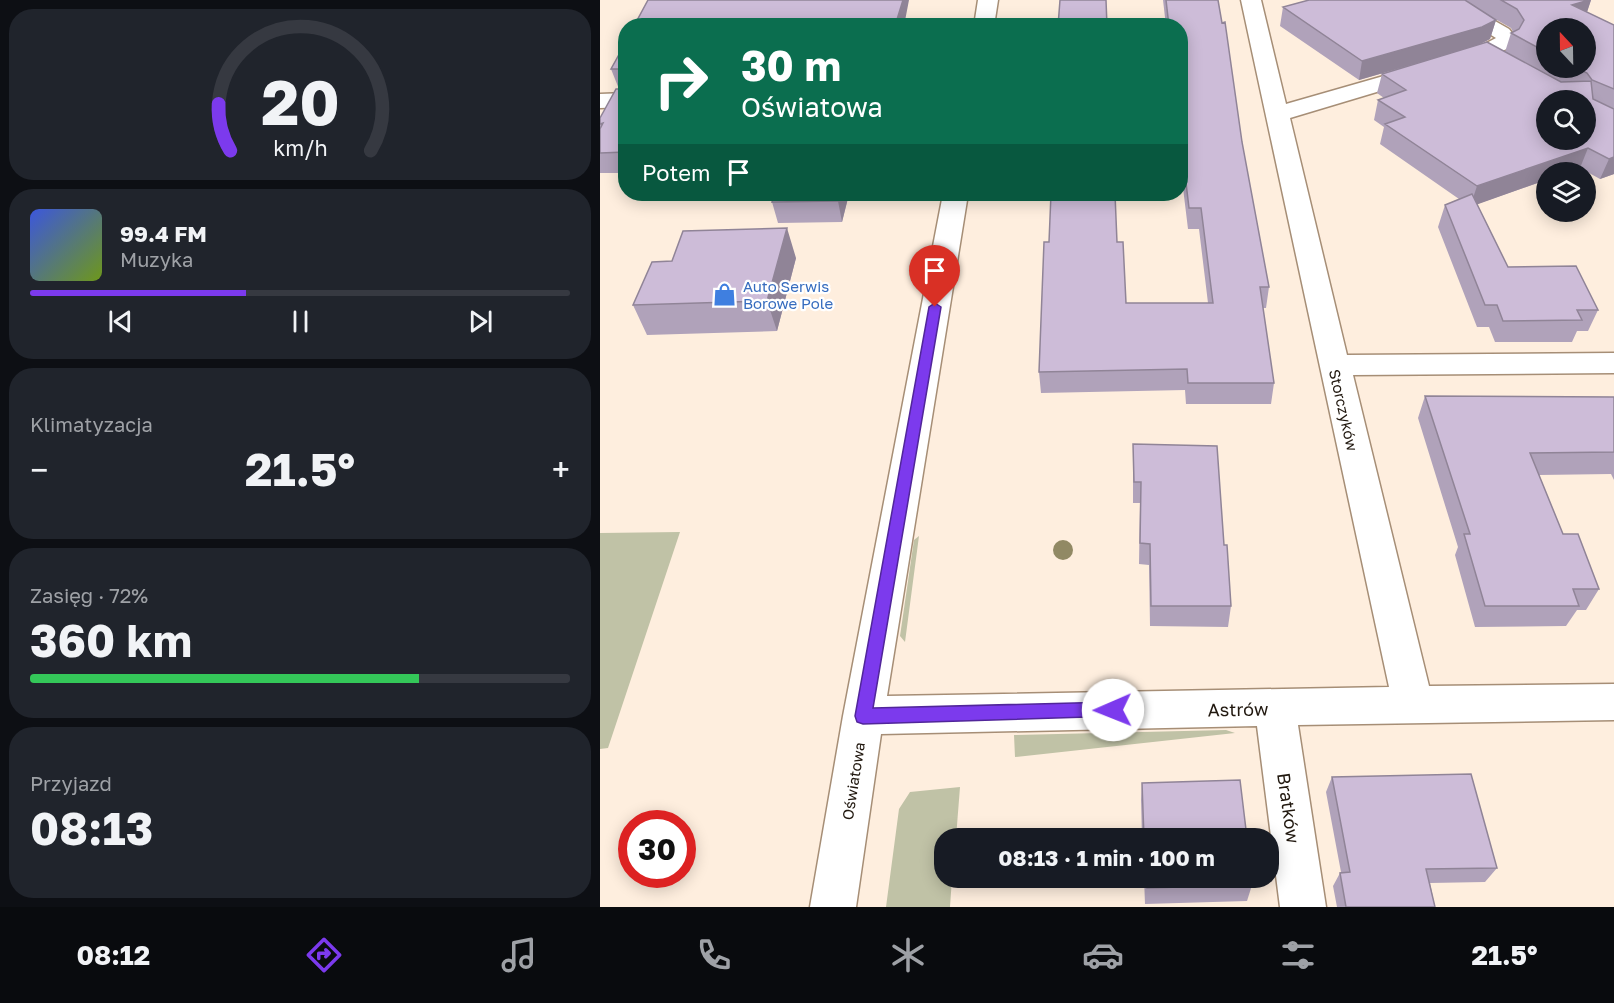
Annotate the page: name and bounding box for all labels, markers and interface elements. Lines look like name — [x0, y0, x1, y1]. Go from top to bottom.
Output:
north arrow — [1536, 18, 1596, 78]
map controls — [1536, 18, 1596, 222]
text: 30 m — [741, 40, 841, 90]
icon: right — [642, 42, 720, 120]
text: 20 — [261, 64, 339, 139]
button: search — [1536, 90, 1596, 150]
text: Oświatowa — [741, 91, 883, 123]
text: km/h — [273, 136, 327, 162]
icon: arrive — [722, 156, 755, 189]
text: Potem — [642, 159, 710, 186]
button: layers — [1536, 162, 1596, 222]
text: 99.4 FM — [120, 220, 207, 247]
pin — [909, 245, 960, 307]
text: Muzyka — [120, 247, 193, 271]
icon: arrive — [918, 254, 951, 287]
place label: Auto Serwis Borowe Pole — [743, 277, 833, 312]
shop icon: Auto Serwis Borowe Pole — [712, 282, 738, 308]
icon: previous — [104, 305, 137, 338]
icon: pause — [284, 305, 317, 338]
icon: next — [464, 305, 497, 338]
street label: Storczyków — [1326, 367, 1362, 453]
text: Klimatyzacja — [30, 412, 153, 436]
text: 21.5° — [245, 442, 355, 496]
text: − — [30, 450, 48, 489]
text: + — [552, 450, 570, 489]
text: Zasięg · 72% — [30, 583, 148, 607]
text: 360 km — [30, 613, 192, 667]
position arrow — [1081, 678, 1145, 742]
street label: Astrów — [1207, 697, 1269, 721]
street label: Oświatowa — [838, 741, 868, 821]
text: Przyjazd — [30, 771, 112, 795]
street label: Bratków — [1273, 771, 1305, 845]
text: 08:13 — [30, 801, 153, 855]
speed limit sign: 30 — [618, 810, 696, 888]
text: 08:13 · 1 min · 100 m — [998, 844, 1215, 871]
icon: directions — [303, 934, 345, 976]
icon: music — [498, 934, 540, 976]
icon: phone — [693, 934, 735, 976]
icon: climate — [887, 934, 929, 976]
icon: car — [1082, 934, 1124, 976]
icon: filters — [1277, 934, 1319, 976]
text: 08:12 — [76, 939, 150, 971]
text: 21.5° — [1472, 939, 1538, 971]

